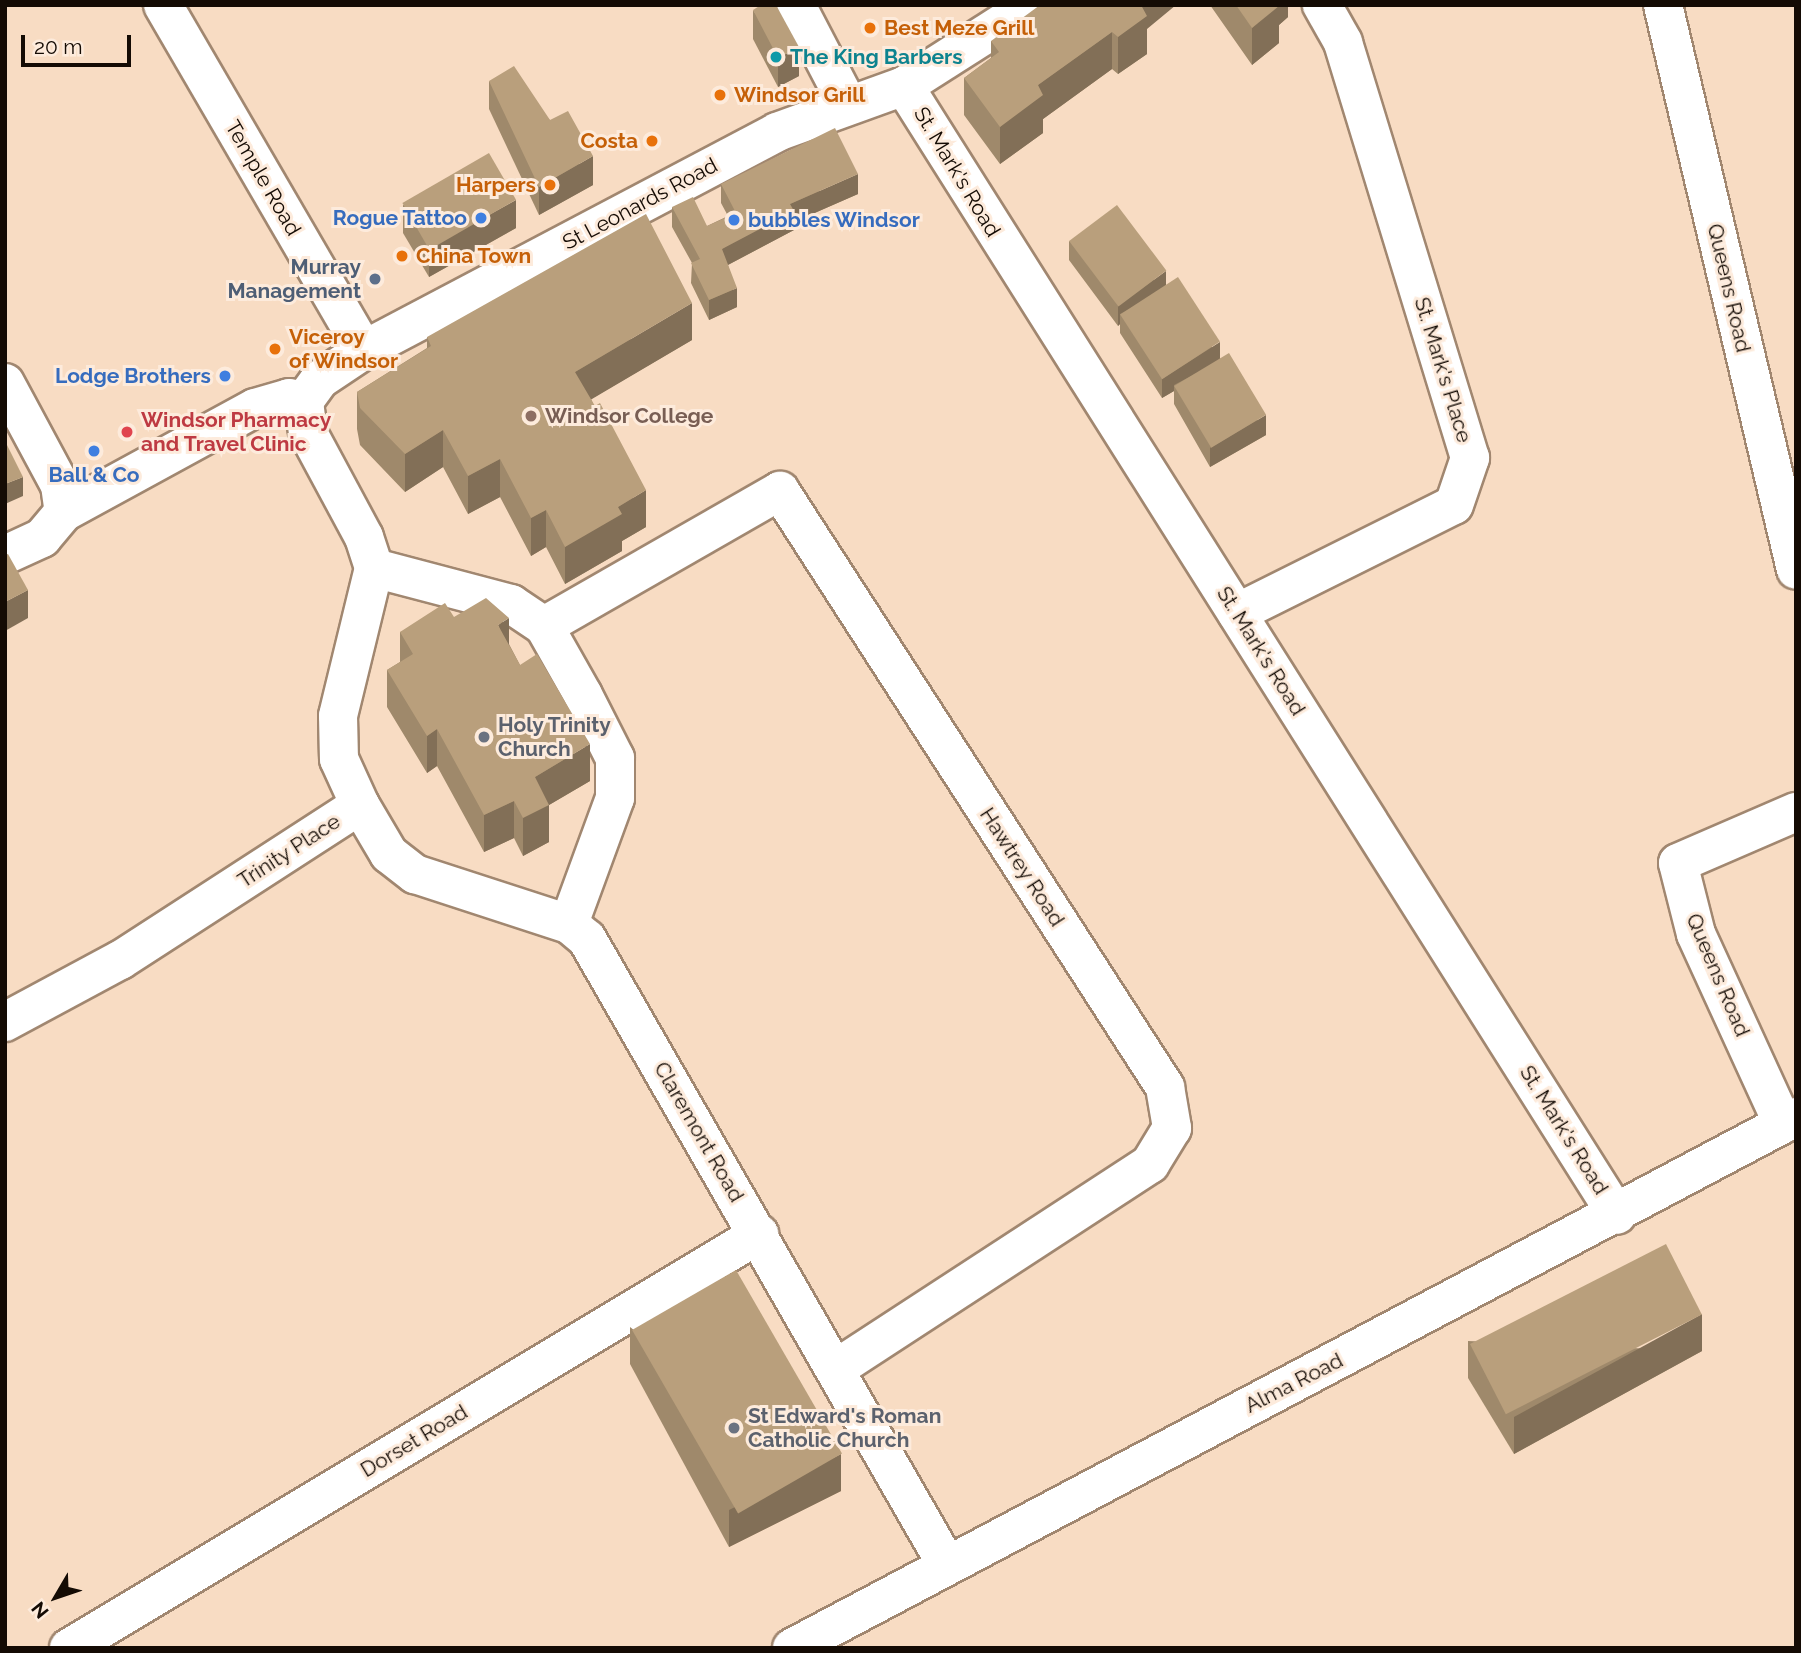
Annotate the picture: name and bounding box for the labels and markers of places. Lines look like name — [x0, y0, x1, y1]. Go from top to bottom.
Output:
place label: Best Meze Grill — [884, 15, 1035, 41]
marker: Best Meze Grill — [862, 20, 878, 36]
place label: The King Barbers — [790, 44, 963, 70]
marker: The King Barbers — [768, 49, 784, 65]
place label: Windsor Grill — [734, 82, 866, 108]
marker: Windsor Grill — [712, 87, 728, 103]
place label: Costa — [580, 128, 638, 154]
marker: Costa — [644, 133, 660, 149]
place label: Harpers — [456, 172, 536, 198]
marker: Harpers — [542, 177, 558, 193]
place label: Rogue Tattoo — [332, 205, 467, 231]
place label: bubbles Windsor — [748, 207, 920, 233]
marker: Rogue Tattoo — [473, 210, 489, 226]
marker: bubbles Windsor — [726, 212, 742, 228]
place label: China Town — [416, 243, 532, 269]
marker: China Town — [394, 248, 410, 264]
place label: Murray Management — [227, 254, 361, 304]
marker: Murray Management — [367, 271, 383, 287]
place label: Viceroy of Windsor — [289, 324, 399, 374]
marker: Viceroy of Windsor — [267, 341, 283, 357]
place label: Lodge Brothers — [55, 363, 211, 389]
marker: Lodge Brothers — [217, 368, 233, 384]
place label: Windsor College — [545, 403, 714, 429]
place label: Windsor Pharmacy and Travel Clinic — [141, 407, 332, 457]
marker: Windsor College — [523, 408, 539, 424]
marker: Windsor Pharmacy and Travel Clinic — [119, 424, 135, 440]
marker: Ball & Co — [86, 443, 102, 459]
place label: Ball & Co — [48, 462, 140, 488]
place label: Holy Trinity Church — [498, 712, 612, 762]
marker: Holy Trinity Church — [476, 729, 492, 745]
place label: St Edward's Roman Catholic Church — [748, 1403, 941, 1453]
marker: St Edward's Roman Catholic Church — [726, 1420, 742, 1436]

